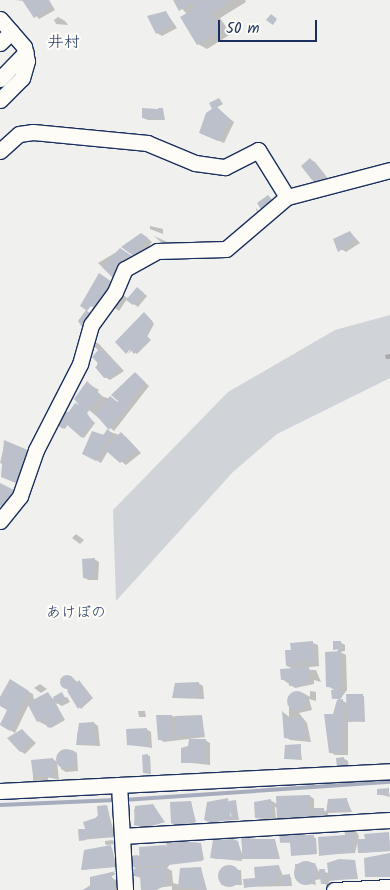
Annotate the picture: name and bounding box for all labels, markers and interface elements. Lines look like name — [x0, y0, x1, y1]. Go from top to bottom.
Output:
scale bar — [220, 10, 319, 42]
text: 50 m — [226, 17, 260, 41]
district label: 井村 — [48, 33, 80, 53]
district label: あけぼの — [46, 605, 106, 623]

